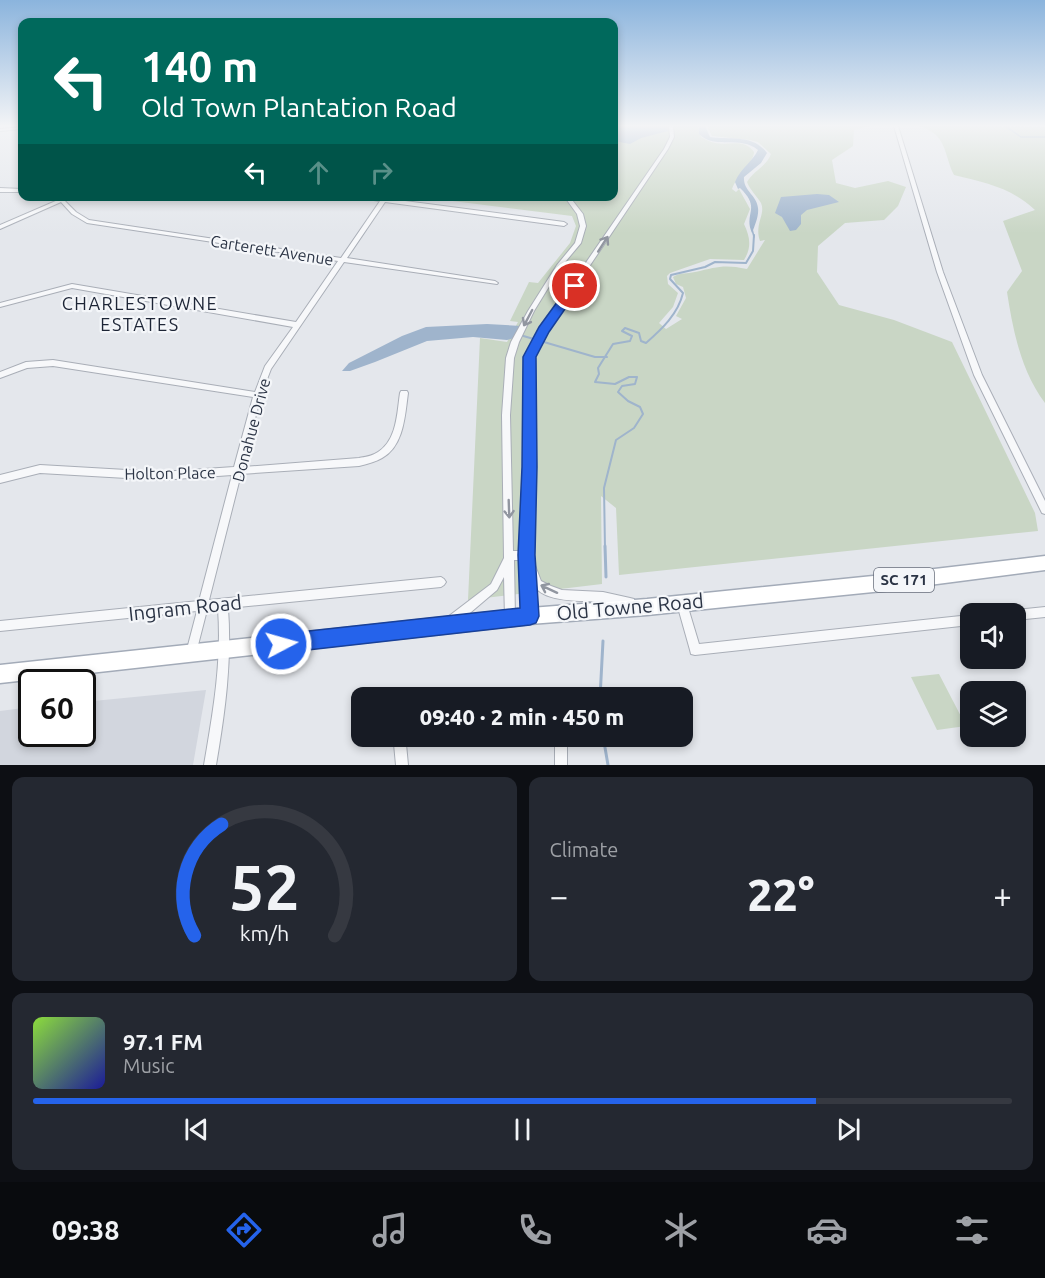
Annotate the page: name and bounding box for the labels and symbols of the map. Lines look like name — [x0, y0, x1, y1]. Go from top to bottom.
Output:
street label: Carterett Avenue — [209, 231, 335, 269]
one-way arrow — [597, 236, 609, 253]
pin — [549, 260, 600, 311]
district label: CHARLESTOWNE ESTATES — [62, 293, 218, 334]
one-way arrow — [522, 309, 534, 326]
street label: Donahue Drive — [229, 376, 273, 484]
street label: Holton Place — [124, 463, 216, 483]
one-way arrow — [503, 499, 514, 519]
road number: SC 171 — [874, 568, 934, 592]
one-way arrow — [540, 583, 558, 595]
street label: Old Towne Road — [555, 589, 704, 624]
street label: Ingram Road — [127, 590, 243, 625]
position arrow — [249, 612, 313, 676]
speed limit sign: 60 — [18, 669, 96, 747]

